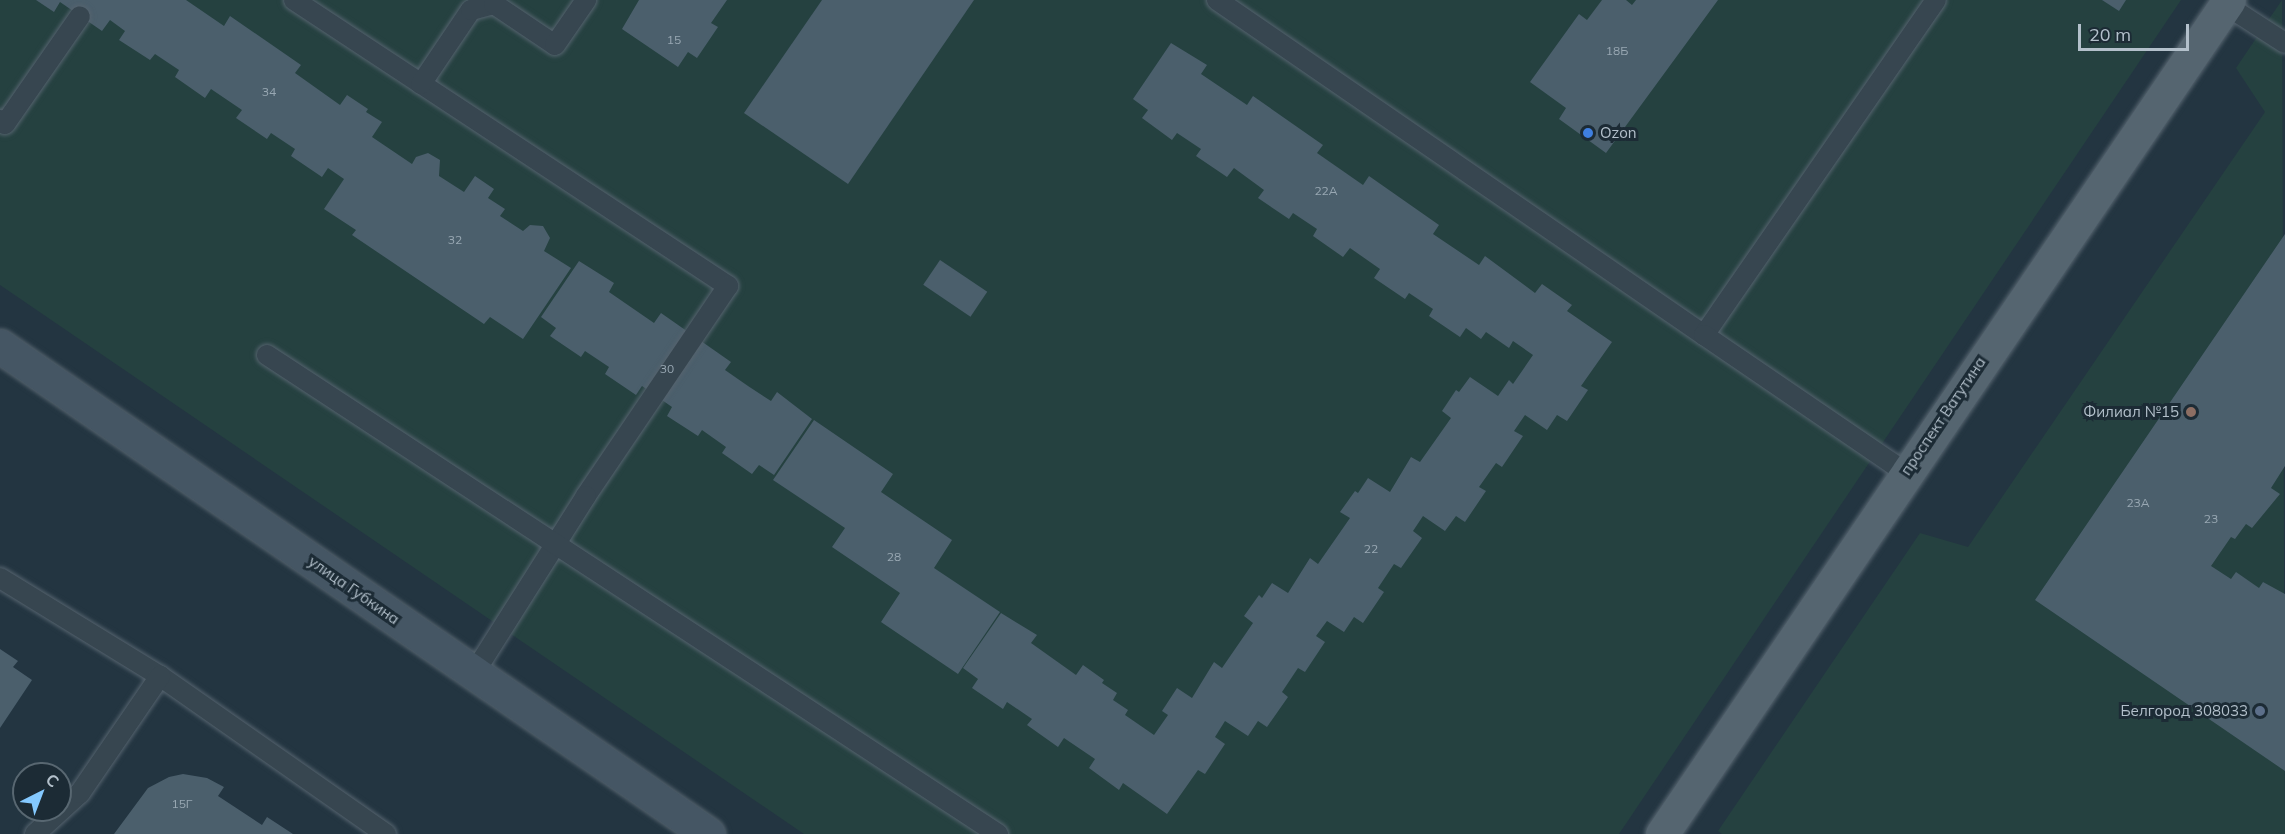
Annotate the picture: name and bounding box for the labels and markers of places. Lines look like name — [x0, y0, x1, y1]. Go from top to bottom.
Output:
place label: Ozon — [1600, 124, 1637, 142]
marker: Ozon — [1581, 126, 1595, 140]
place label: Филиал №15 — [2083, 403, 2179, 421]
marker: Филиал №15 — [2184, 405, 2198, 419]
place label: Белгород 308033 — [2120, 702, 2248, 720]
marker: Белгород 308033 — [2253, 704, 2267, 718]

